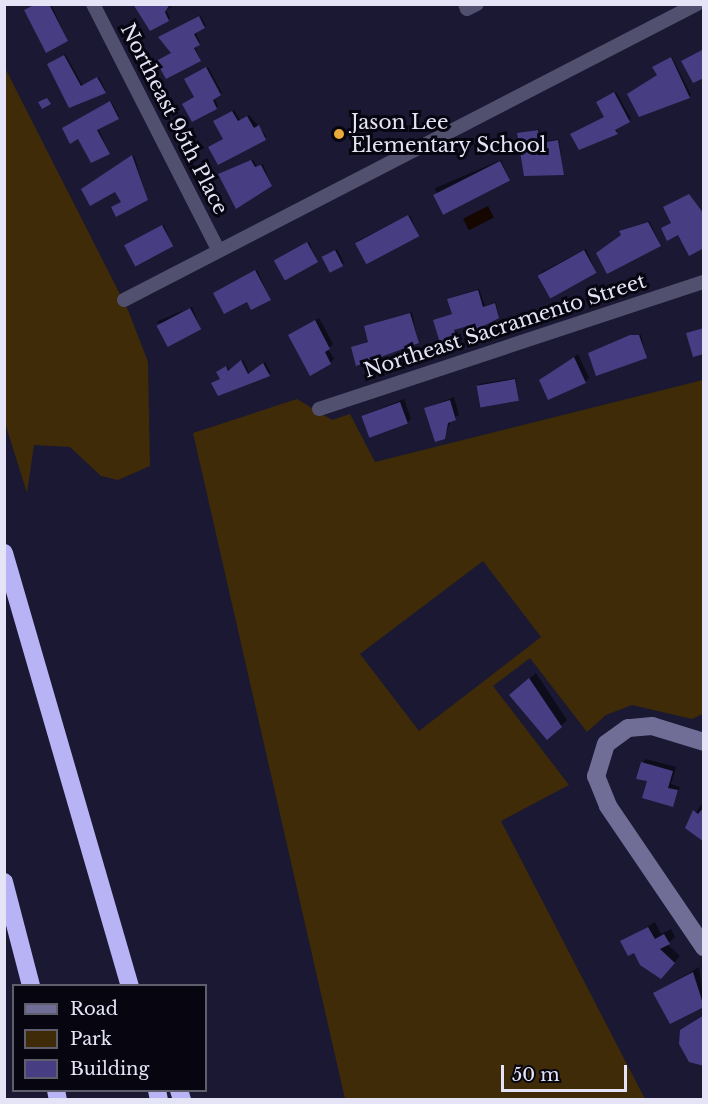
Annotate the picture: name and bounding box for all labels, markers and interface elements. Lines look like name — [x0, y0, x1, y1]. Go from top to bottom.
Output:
street label: Northeast 95th Place — [115, 20, 233, 218]
place label: Jason Lee Elementary School — [351, 110, 547, 157]
marker: Jason Lee Elementary School — [332, 127, 346, 141]
street label: Northeast Sacramento Street — [361, 269, 649, 383]
legend — [12, 984, 207, 1092]
text: Road — [70, 998, 118, 1020]
text: Park — [70, 1028, 112, 1050]
scale bar — [504, 1053, 630, 1091]
text: Building — [70, 1058, 149, 1080]
text: 50 m — [512, 1064, 560, 1086]

